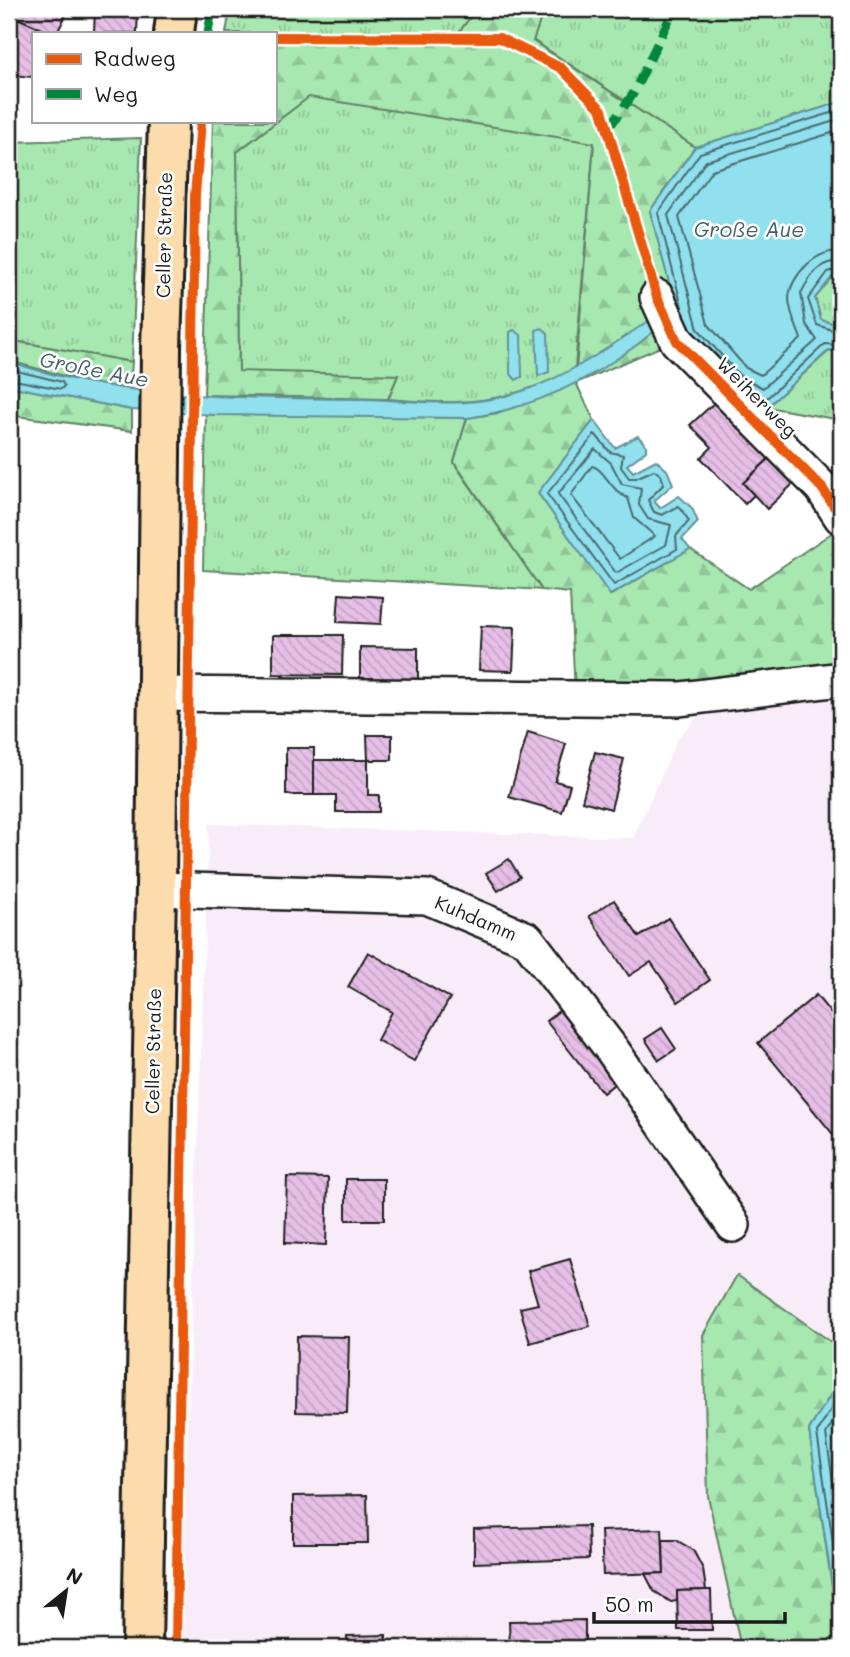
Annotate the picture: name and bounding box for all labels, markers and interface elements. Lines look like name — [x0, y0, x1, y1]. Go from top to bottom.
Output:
legend — [32, 32, 276, 122]
text: Radweg — [94, 44, 175, 71]
text: Weg — [94, 80, 138, 107]
street label: Celler Straße — [150, 172, 177, 298]
water label: Große Aue — [694, 215, 804, 242]
water label: Große Aue — [37, 345, 151, 392]
street label: Weiherweg — [712, 351, 803, 442]
street label: Kuhdamm — [431, 889, 521, 946]
street label: Celler Straße — [139, 988, 166, 1114]
north arrow — [32, 1556, 102, 1626]
text: N — [62, 1561, 87, 1590]
scale bar — [594, 1580, 785, 1624]
text: 50 m — [605, 1590, 654, 1617]

